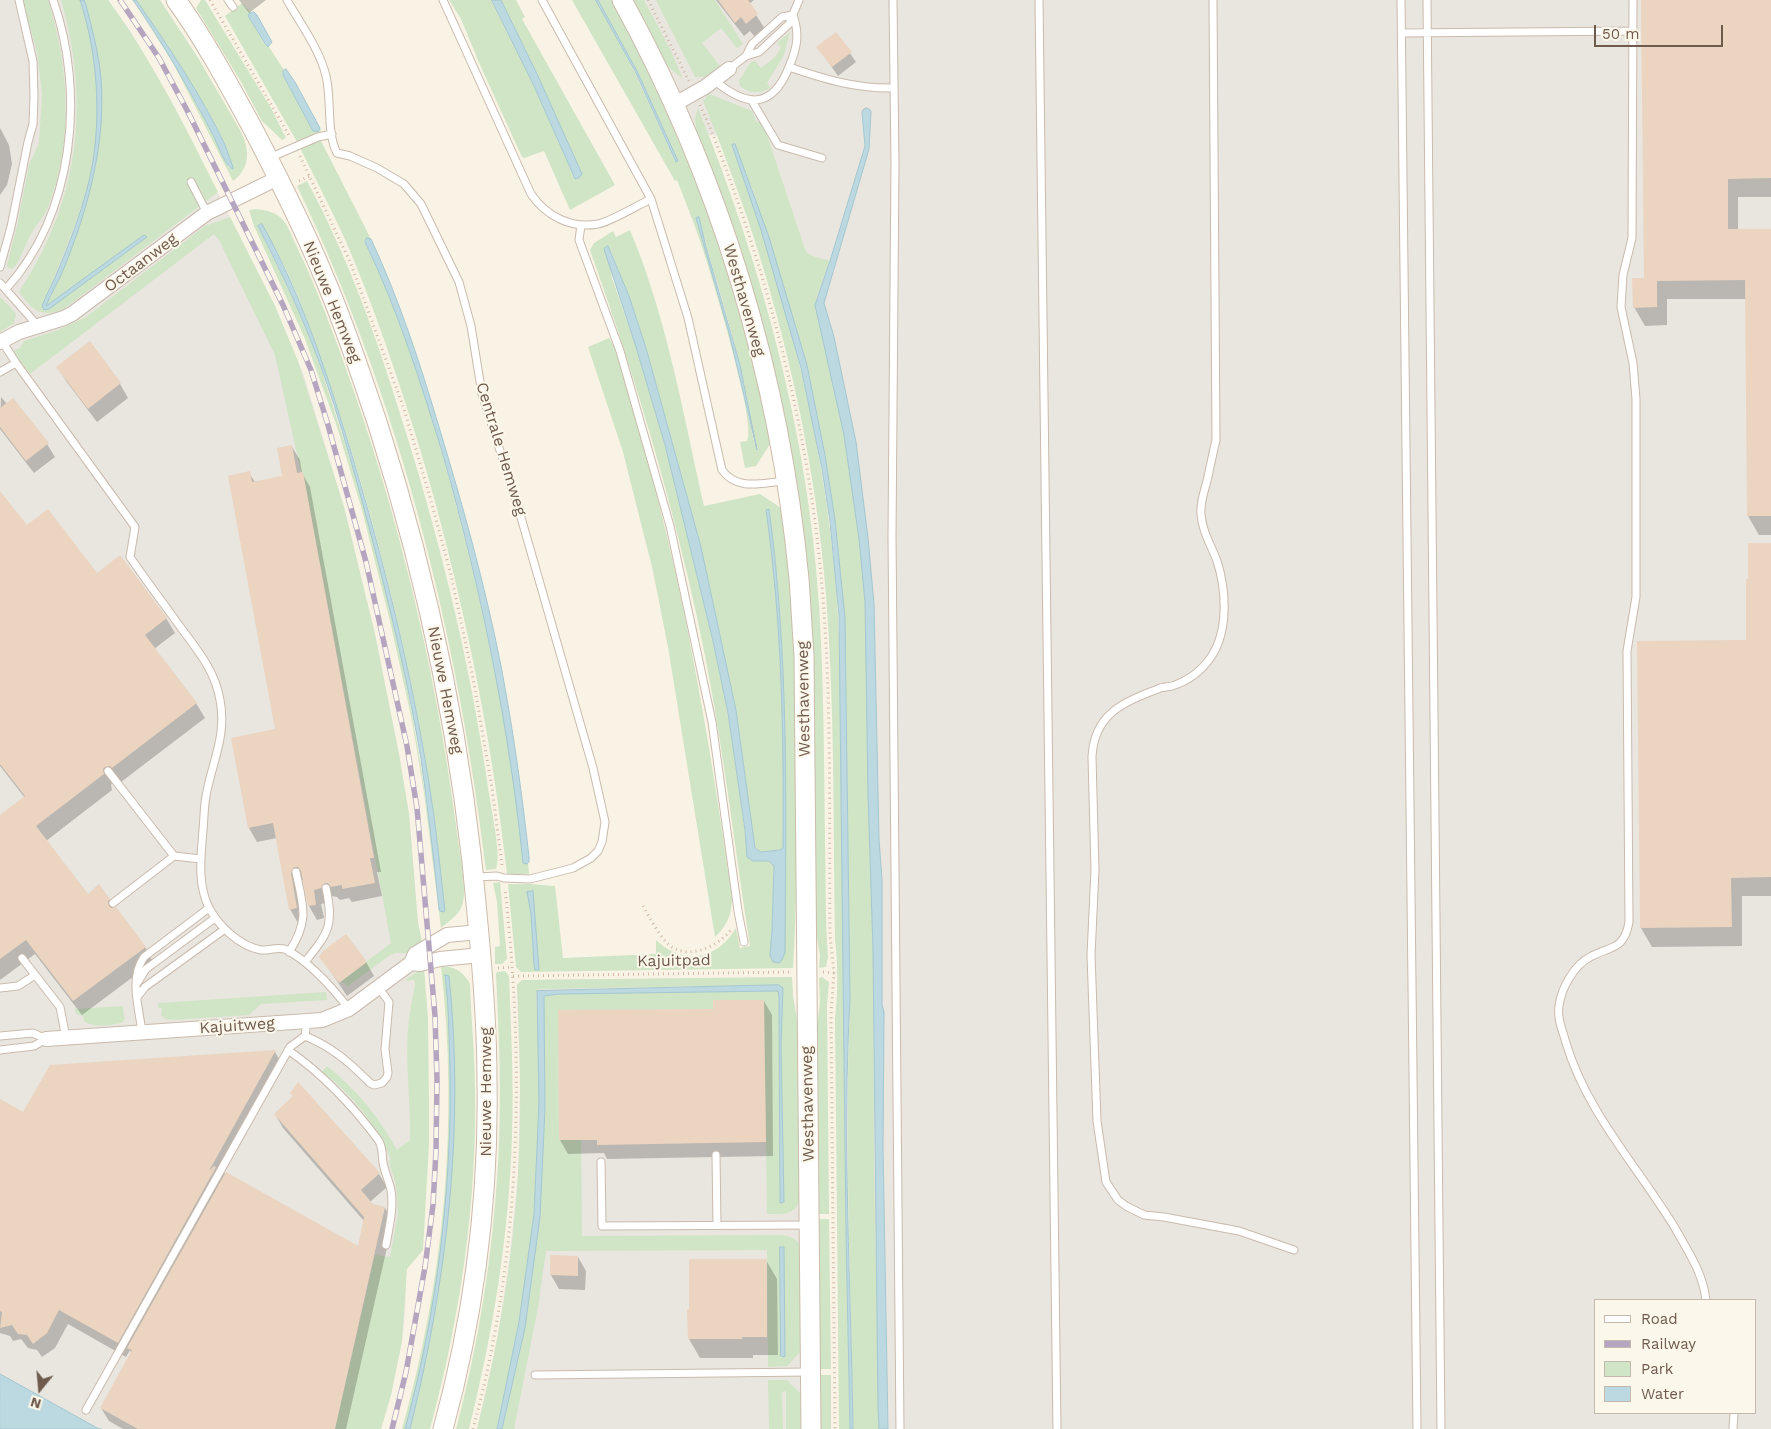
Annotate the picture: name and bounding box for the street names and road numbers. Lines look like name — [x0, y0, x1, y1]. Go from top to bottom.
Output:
street label: Octaanweg — [101, 229, 181, 297]
street label: Nieuwe Hemweg — [299, 238, 365, 366]
street label: Westhavenweg — [719, 242, 769, 358]
street label: Centrale Hemweg — [472, 380, 530, 518]
street label: Nieuwe Hemweg — [423, 624, 467, 756]
street label: Westhavenweg — [793, 641, 815, 757]
street label: Kajuitpad — [637, 951, 711, 971]
street label: Kajuitweg — [199, 1014, 275, 1038]
street label: Nieuwe Hemweg — [476, 1027, 496, 1157]
street label: Westhavenweg — [797, 1046, 819, 1162]

